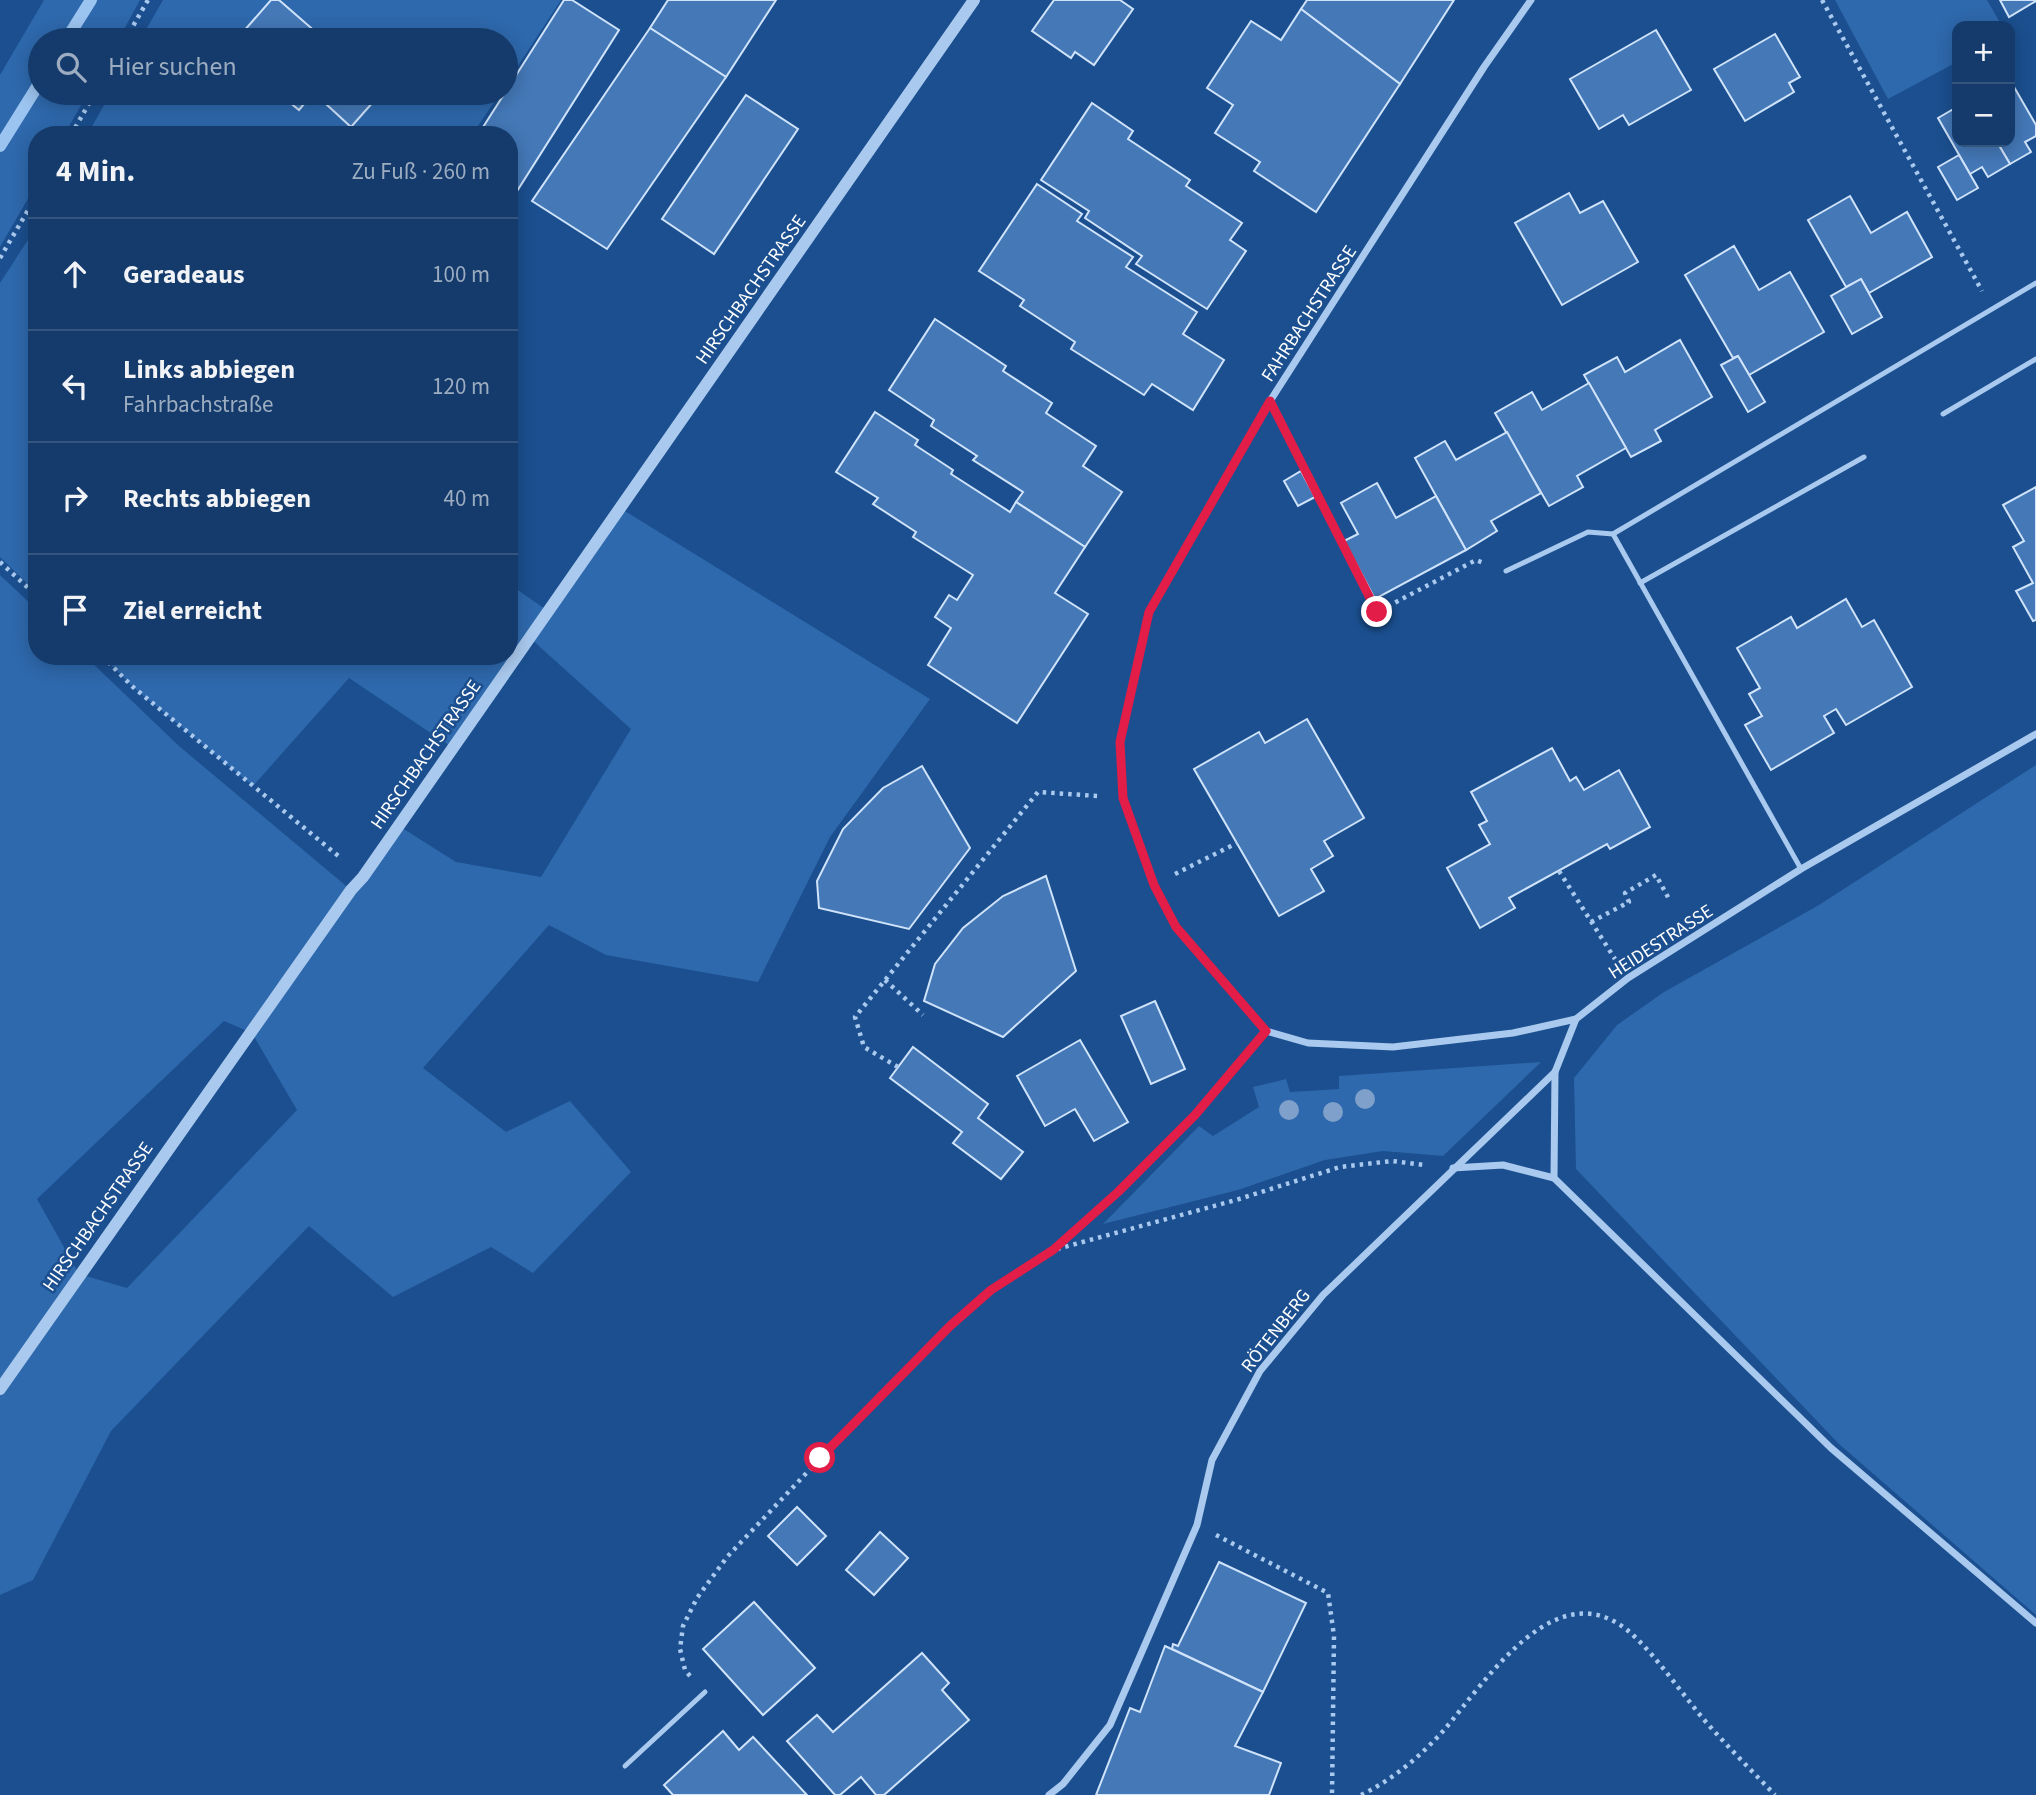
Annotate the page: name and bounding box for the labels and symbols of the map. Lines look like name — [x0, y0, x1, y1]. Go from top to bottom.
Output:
street label: HIRSCHBACHSTRASSE — [689, 210, 813, 370]
street label: FAHRBACHSTRASSE — [1255, 240, 1364, 387]
route end — [1361, 596, 1392, 627]
street label: HIRSCHBACHSTRASSE — [364, 675, 488, 835]
street label: HEIDESTRASSE — [1603, 898, 1719, 986]
street label: HIRSCHBACHSTRASSE — [36, 1137, 160, 1297]
street label: RÖTENBERG — [1235, 1284, 1317, 1378]
route start — [804, 1442, 835, 1473]

